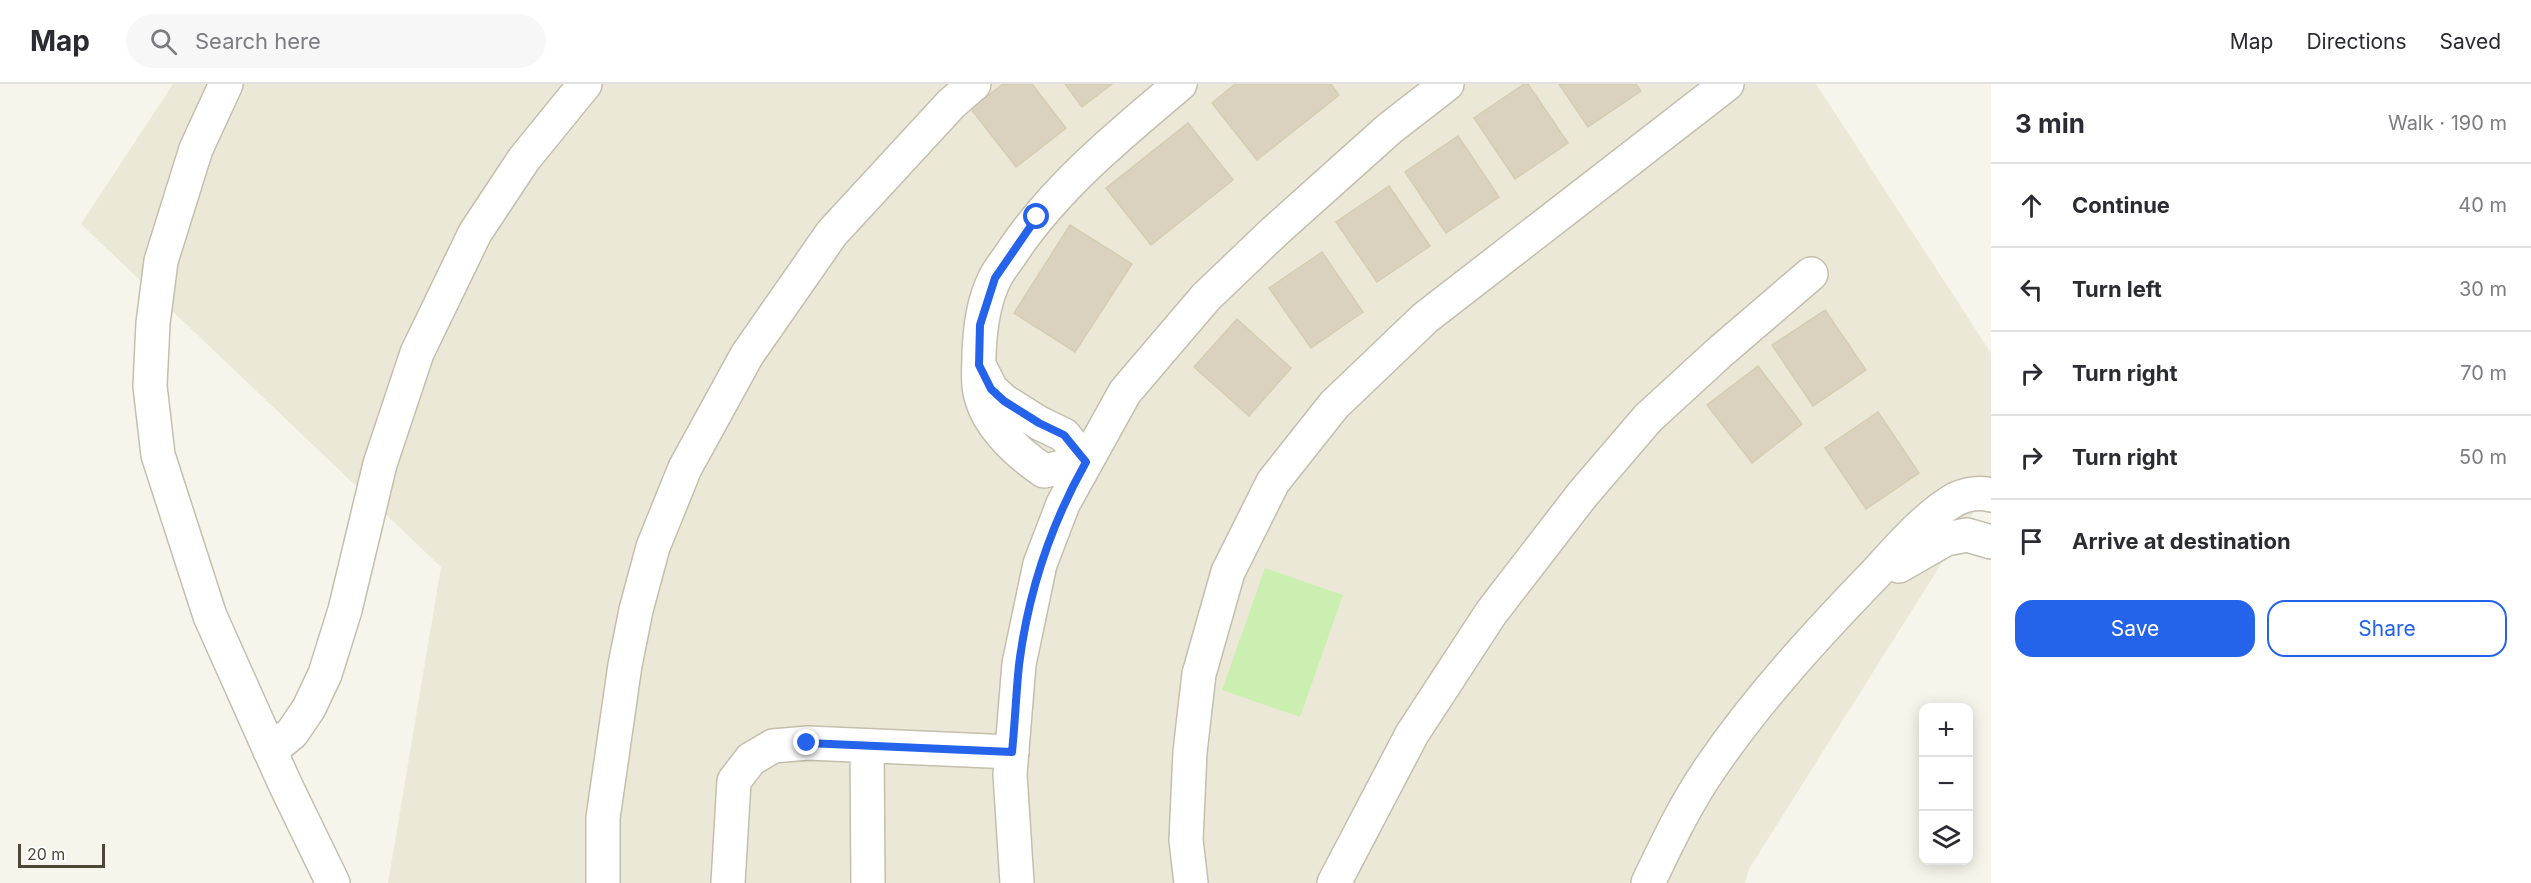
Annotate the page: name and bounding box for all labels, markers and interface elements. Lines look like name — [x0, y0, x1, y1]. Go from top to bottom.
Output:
search box — [126, 14, 546, 68]
text: Map — [30, 24, 90, 58]
icon: search — [147, 25, 180, 58]
text: Search here — [195, 28, 321, 54]
text: Map — [2230, 29, 2273, 54]
text: Directions — [2306, 29, 2407, 54]
text: Saved — [2440, 29, 2501, 54]
text: 3 min — [2015, 108, 2085, 139]
text: Walk · 190 m — [2388, 111, 2507, 135]
icon: ahead — [2015, 189, 2048, 222]
text: Continue — [2072, 192, 2170, 218]
text: 40 m — [2458, 193, 2507, 217]
route start — [1023, 203, 1049, 229]
icon: left — [2015, 273, 2048, 306]
text: Turn left — [2072, 276, 2162, 302]
text: 30 m — [2459, 277, 2507, 301]
icon: right — [2015, 357, 2048, 390]
text: Turn right — [2072, 360, 2178, 386]
text: 70 m — [2460, 361, 2507, 385]
icon: right — [2015, 441, 2048, 474]
text: Turn right — [2072, 444, 2178, 470]
text: 50 m — [2459, 445, 2507, 469]
icon: arrive — [2015, 525, 2048, 558]
text: Arrive at destination — [2072, 528, 2291, 554]
button: Save — [2015, 600, 2255, 657]
button: Share — [2267, 600, 2507, 657]
map controls — [1919, 703, 1973, 865]
button: + — [1919, 703, 1973, 757]
route end — [793, 729, 819, 755]
button: − — [1919, 757, 1973, 811]
button: layers — [1919, 811, 1973, 865]
scale bar — [18, 841, 105, 868]
text: 20 m — [27, 844, 65, 864]

